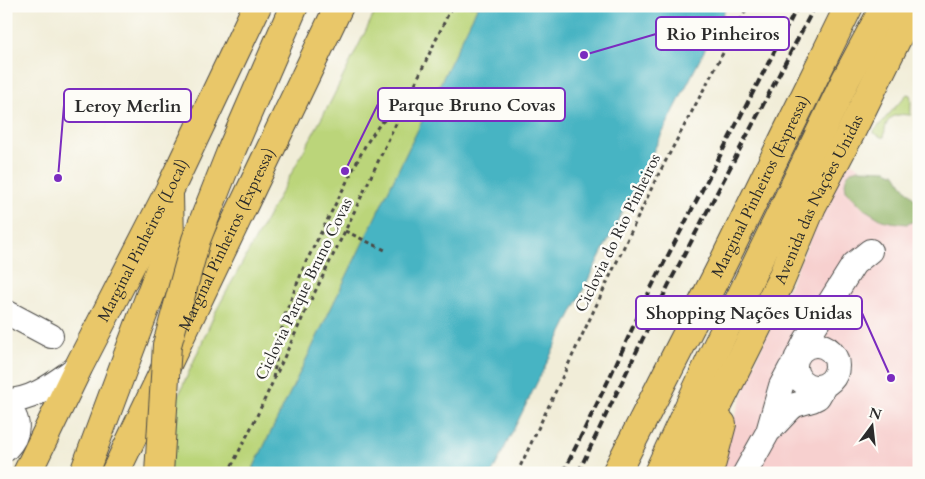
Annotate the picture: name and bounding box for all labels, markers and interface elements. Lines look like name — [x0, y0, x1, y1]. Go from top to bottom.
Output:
callout: Rio Pinheiros — [656, 17, 789, 50]
text: Rio Pinheiros — [666, 22, 780, 47]
callout: Parque Bruno Covas — [378, 88, 565, 121]
callout: Leroy Merlin — [64, 89, 191, 122]
street label: Marginal Pinheiros (Expressa) — [706, 91, 815, 281]
text: Parque Bruno Covas — [388, 93, 556, 118]
text: Leroy Merlin — [74, 94, 182, 119]
street label: Avenida das Nações Unidas — [769, 111, 869, 288]
street label: Marginal Pinheiros (Expressa) — [174, 144, 280, 335]
street label: Ciclovia do Rio Pinheiros — [570, 150, 666, 316]
street label: Marginal Pinheiros (Local) — [92, 155, 194, 326]
street label: Ciclovia Parque Bruno Covas — [250, 194, 358, 384]
callout: Shopping Nações Unidas — [636, 296, 862, 329]
text: Shopping Nações Unidas — [646, 301, 852, 326]
north arrow — [848, 402, 898, 452]
text: N — [867, 403, 884, 425]

